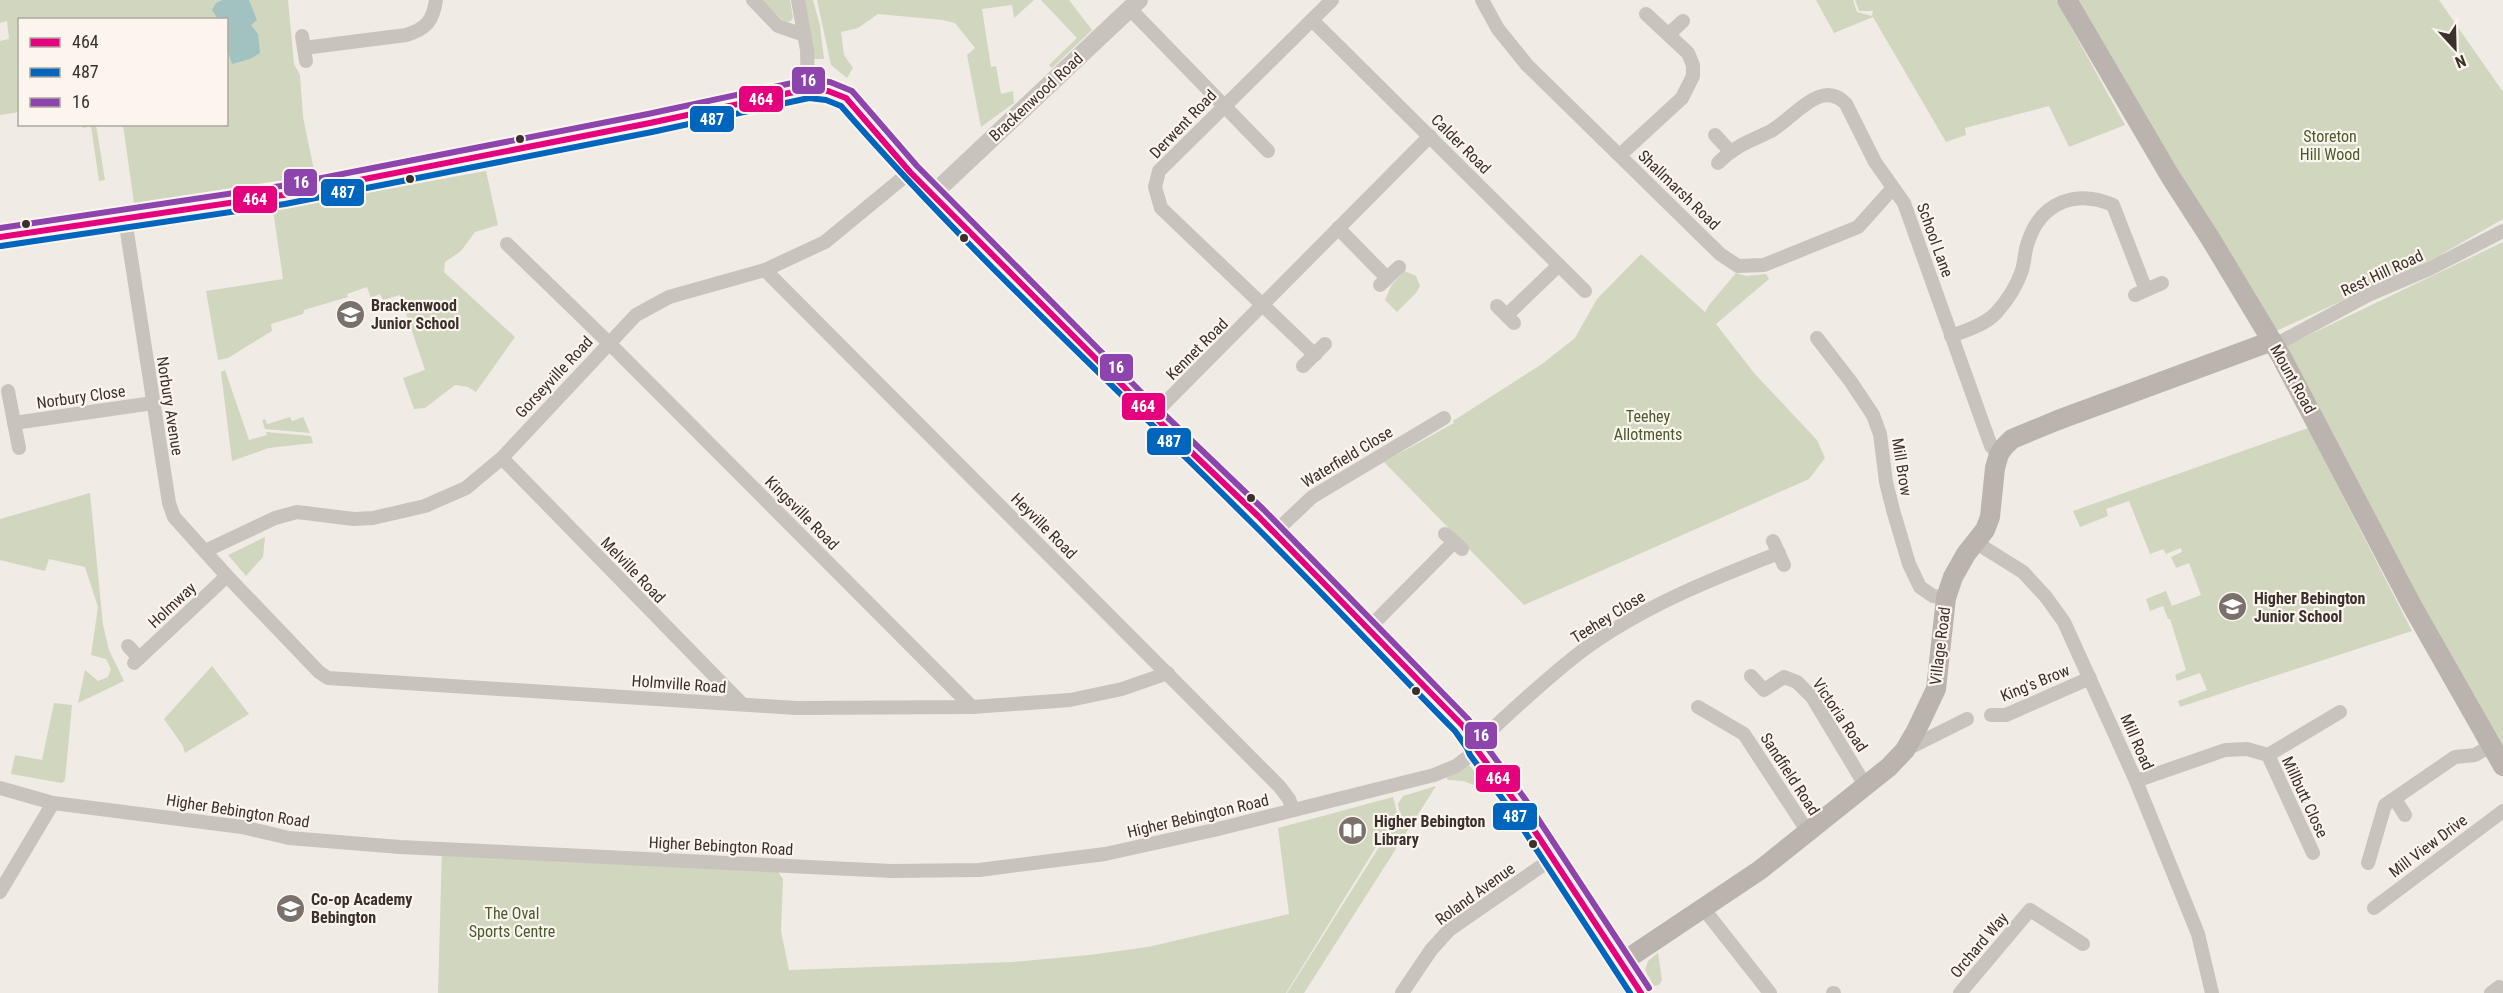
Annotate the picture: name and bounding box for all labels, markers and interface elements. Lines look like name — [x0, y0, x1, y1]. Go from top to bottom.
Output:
legend — [18, 18, 228, 126]
north arrow — [2425, 18, 2485, 78]
text: 464 — [72, 31, 99, 52]
street label: Brackenwood Road — [985, 49, 1087, 145]
text: N — [2452, 51, 2469, 72]
text: 487 — [72, 61, 99, 82]
line badge: 16 — [791, 66, 826, 95]
text: 16 — [800, 71, 816, 90]
line badge: 464 — [738, 85, 784, 113]
street label: Derwent Road — [1146, 86, 1220, 162]
text: 464 — [749, 90, 773, 109]
text: 16 — [72, 91, 90, 112]
line badge: 487 — [689, 105, 735, 133]
text: 487 — [700, 110, 724, 129]
street label: Calder Road — [1427, 110, 1495, 178]
park label: Storeton Hill Wood — [2300, 127, 2360, 164]
unlabelled marker — [514, 133, 526, 145]
street label: Shallmarsh Road — [1634, 146, 1724, 234]
line badge: 16 — [283, 168, 318, 197]
text: 16 — [293, 173, 309, 192]
unlabelled marker — [404, 173, 416, 185]
line badge: 487 — [320, 178, 365, 207]
text: 487 — [331, 183, 355, 202]
line badge: 464 — [232, 185, 278, 214]
text: 464 — [243, 190, 267, 209]
street label: School Lane — [1913, 200, 1957, 280]
unlabelled marker — [20, 218, 32, 230]
unlabelled marker — [958, 232, 970, 244]
street label: Rest Hill Road — [2338, 246, 2426, 300]
place label: Brackenwood Junior School — [371, 296, 459, 333]
school or university icon: Brackenwood Junior School — [334, 298, 366, 330]
street label: Kennet Road — [1162, 314, 1232, 384]
street label: Gorseyville Road — [511, 332, 597, 422]
street label: Mount Road — [2266, 341, 2320, 417]
line badge: 16 — [1099, 353, 1134, 382]
street label: Norbury Avenue — [153, 355, 187, 457]
text: 16 — [1108, 358, 1124, 377]
street label: Norbury Close — [35, 381, 127, 413]
line badge: 464 — [1121, 392, 1166, 421]
text: 464 — [1131, 397, 1155, 416]
park label: Teehey Allotments — [1614, 407, 1682, 444]
street label: Waterfield Close — [1298, 422, 1396, 492]
line badge: 487 — [1146, 427, 1192, 456]
text: 487 — [1157, 432, 1181, 451]
street label: Mill Brow — [1888, 437, 1916, 497]
street label: Kingsville Road — [761, 472, 843, 554]
street label: Heyville Road — [1007, 489, 1081, 563]
unlabelled marker — [1245, 492, 1257, 504]
street label: Melville Road — [597, 533, 669, 607]
street label: Holmway — [144, 578, 200, 632]
street label: Teehey Close — [1568, 587, 1648, 647]
place label: Higher Bebington Junior School — [2254, 589, 2366, 626]
school or university icon: Higher Bebington Junior School — [2217, 591, 2249, 623]
street label: Village Road — [1926, 606, 1954, 686]
street label: King's Brow — [1998, 661, 2072, 705]
street label: Holmville Road — [631, 671, 727, 697]
street label: Victoria Road — [1808, 675, 1872, 755]
unlabelled marker — [1410, 685, 1422, 697]
street label: Mill Road — [2116, 711, 2158, 773]
line badge: 16 — [1464, 721, 1498, 750]
text: 16 — [1473, 726, 1489, 745]
street label: Sandfield Road — [1756, 729, 1824, 819]
street label: Millbutt Close — [2278, 753, 2332, 841]
line badge: 464 — [1475, 764, 1521, 793]
text: 464 — [1486, 769, 1510, 788]
street label: Higher Bebington Road — [165, 790, 311, 832]
street label: Higher Bebington Road — [1125, 790, 1271, 842]
line badge: 487 — [1492, 802, 1538, 831]
text: 487 — [1503, 807, 1527, 826]
street label: Mill View Drive — [2385, 810, 2471, 882]
place label: Higher Bebington Library — [1374, 812, 1486, 849]
library icon: Higher Bebington Library — [1337, 814, 1369, 846]
street label: Higher Bebington Road — [648, 833, 794, 859]
unlabelled marker — [1527, 838, 1539, 850]
street label: Roland Avenue — [1432, 859, 1518, 929]
place label: Co-op Academy Bebington — [311, 890, 412, 927]
school or university icon: Co-op Academy Bebington — [274, 892, 306, 924]
park label: The Oval Sports Centre — [469, 904, 555, 941]
street label: Orchard Way — [1946, 908, 2012, 982]

